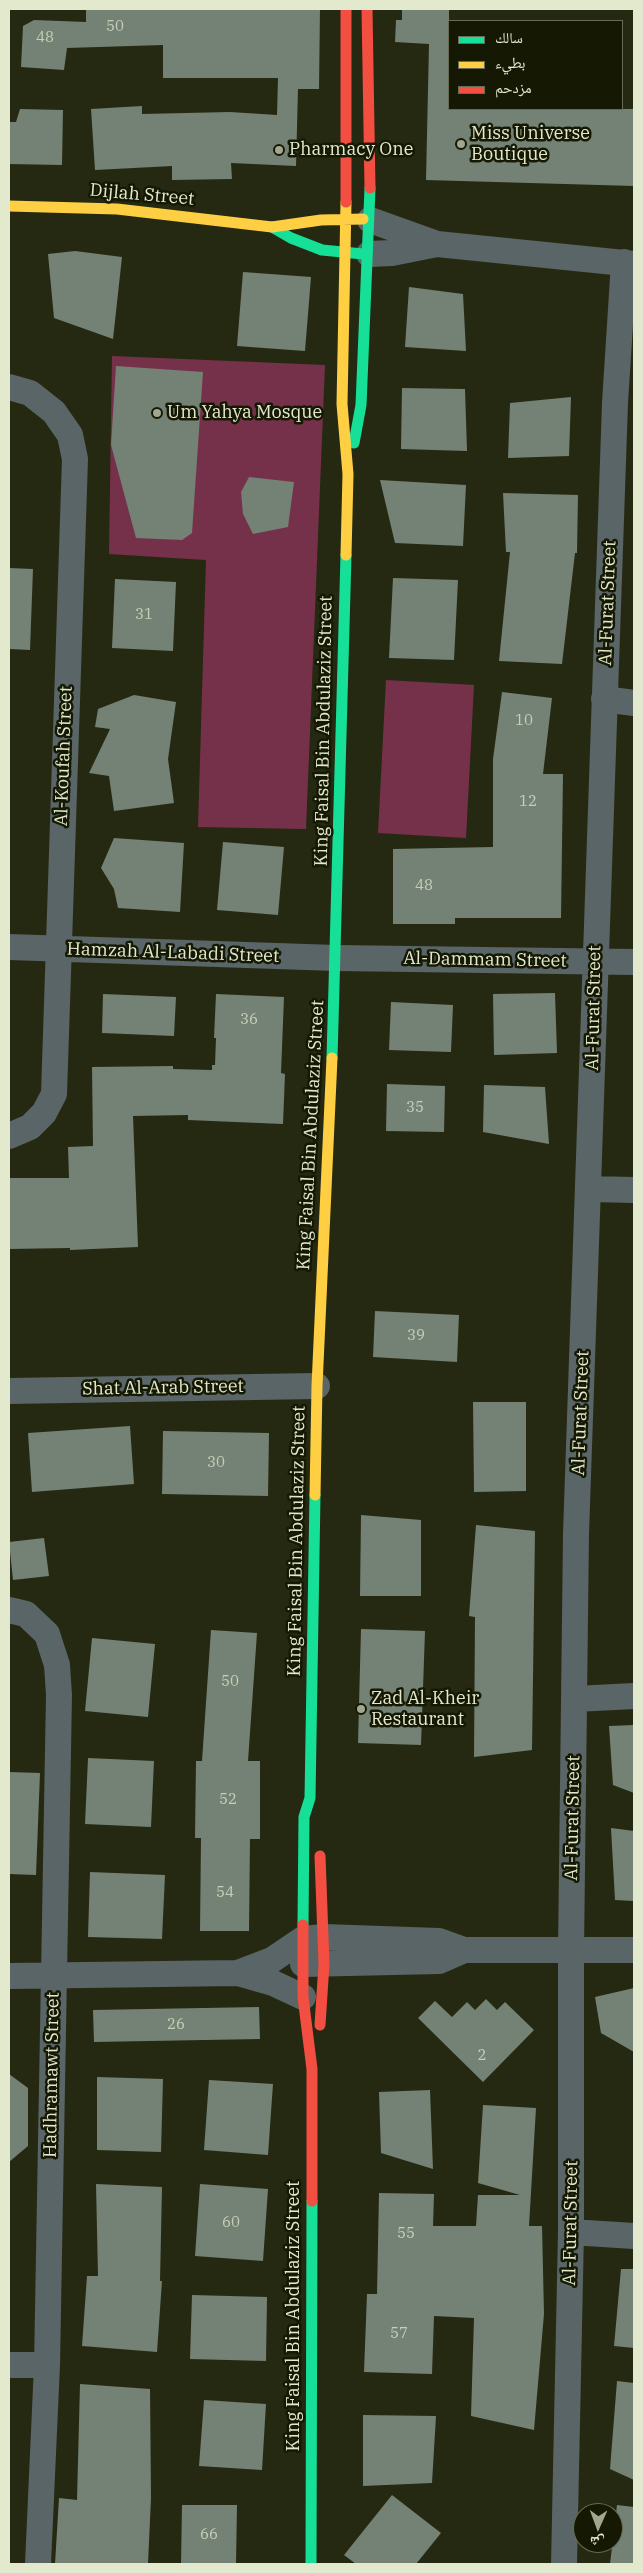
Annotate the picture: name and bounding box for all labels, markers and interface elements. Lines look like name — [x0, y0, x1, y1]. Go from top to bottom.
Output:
house number: 50 — [106, 18, 124, 36]
legend — [448, 20, 623, 110]
text: سالك — [495, 28, 523, 47]
house number: 48 — [36, 29, 54, 47]
text: بطيء — [495, 53, 525, 72]
text: مزدحم — [495, 78, 532, 97]
place label: Miss Universe Boutique — [471, 123, 590, 166]
marker: Miss Universe Boutique — [455, 138, 467, 150]
place label: Pharmacy One — [289, 139, 413, 161]
marker: Pharmacy One — [273, 144, 285, 156]
street label: Dijlah Street — [89, 180, 195, 210]
place label: Um Yahya Mosque — [167, 402, 322, 424]
marker: Um Yahya Mosque — [151, 407, 163, 419]
street label: Al-Furat Street — [595, 540, 621, 666]
street label: King Faisal Bin Abdulaziz Street — [311, 595, 337, 867]
house number: 31 — [135, 606, 153, 624]
street label: Al-Koufah Street — [51, 686, 77, 826]
house number: 10 — [515, 712, 533, 730]
house number: 12 — [519, 793, 537, 811]
house number: 48 — [415, 877, 433, 895]
street label: Hamzah Al-Labadi Street — [66, 938, 280, 968]
street label: Al-Furat Street — [582, 945, 606, 1071]
street label: Al-Dammam Street — [403, 948, 567, 972]
street label: King Faisal Bin Abdulaziz Street — [293, 999, 329, 1271]
house number: 36 — [240, 1011, 258, 1029]
house number: 35 — [406, 1099, 424, 1117]
house number: 39 — [407, 1327, 425, 1345]
street label: Al-Furat Street — [568, 1350, 594, 1476]
street label: Shat Al-Arab Street — [82, 1376, 244, 1400]
street label: King Faisal Bin Abdulaziz Street — [284, 1405, 310, 1677]
house number: 30 — [207, 1454, 225, 1472]
house number: 50 — [221, 1673, 239, 1691]
place label: Zad Al-Kheir Restaurant — [371, 1688, 479, 1730]
marker: Zad Al-Kheir Restaurant — [355, 1703, 367, 1715]
street label: Al-Furat Street — [561, 1755, 585, 1881]
house number: 52 — [219, 1791, 237, 1809]
house number: 54 — [216, 1884, 234, 1902]
street label: Hadhramawt Street — [40, 1992, 64, 2158]
house number: 26 — [167, 2016, 185, 2034]
house number: 2 — [478, 2047, 486, 2065]
street label: Al-Furat Street — [559, 2160, 583, 2286]
street label: King Faisal Bin Abdulaziz Street — [283, 2181, 305, 2451]
house number: 60 — [222, 2214, 240, 2232]
house number: 55 — [397, 2225, 415, 2243]
house number: 57 — [390, 2325, 408, 2343]
north arrow — [573, 2503, 623, 2553]
house number: 66 — [200, 2526, 218, 2544]
text: ش — [590, 2533, 605, 2551]

